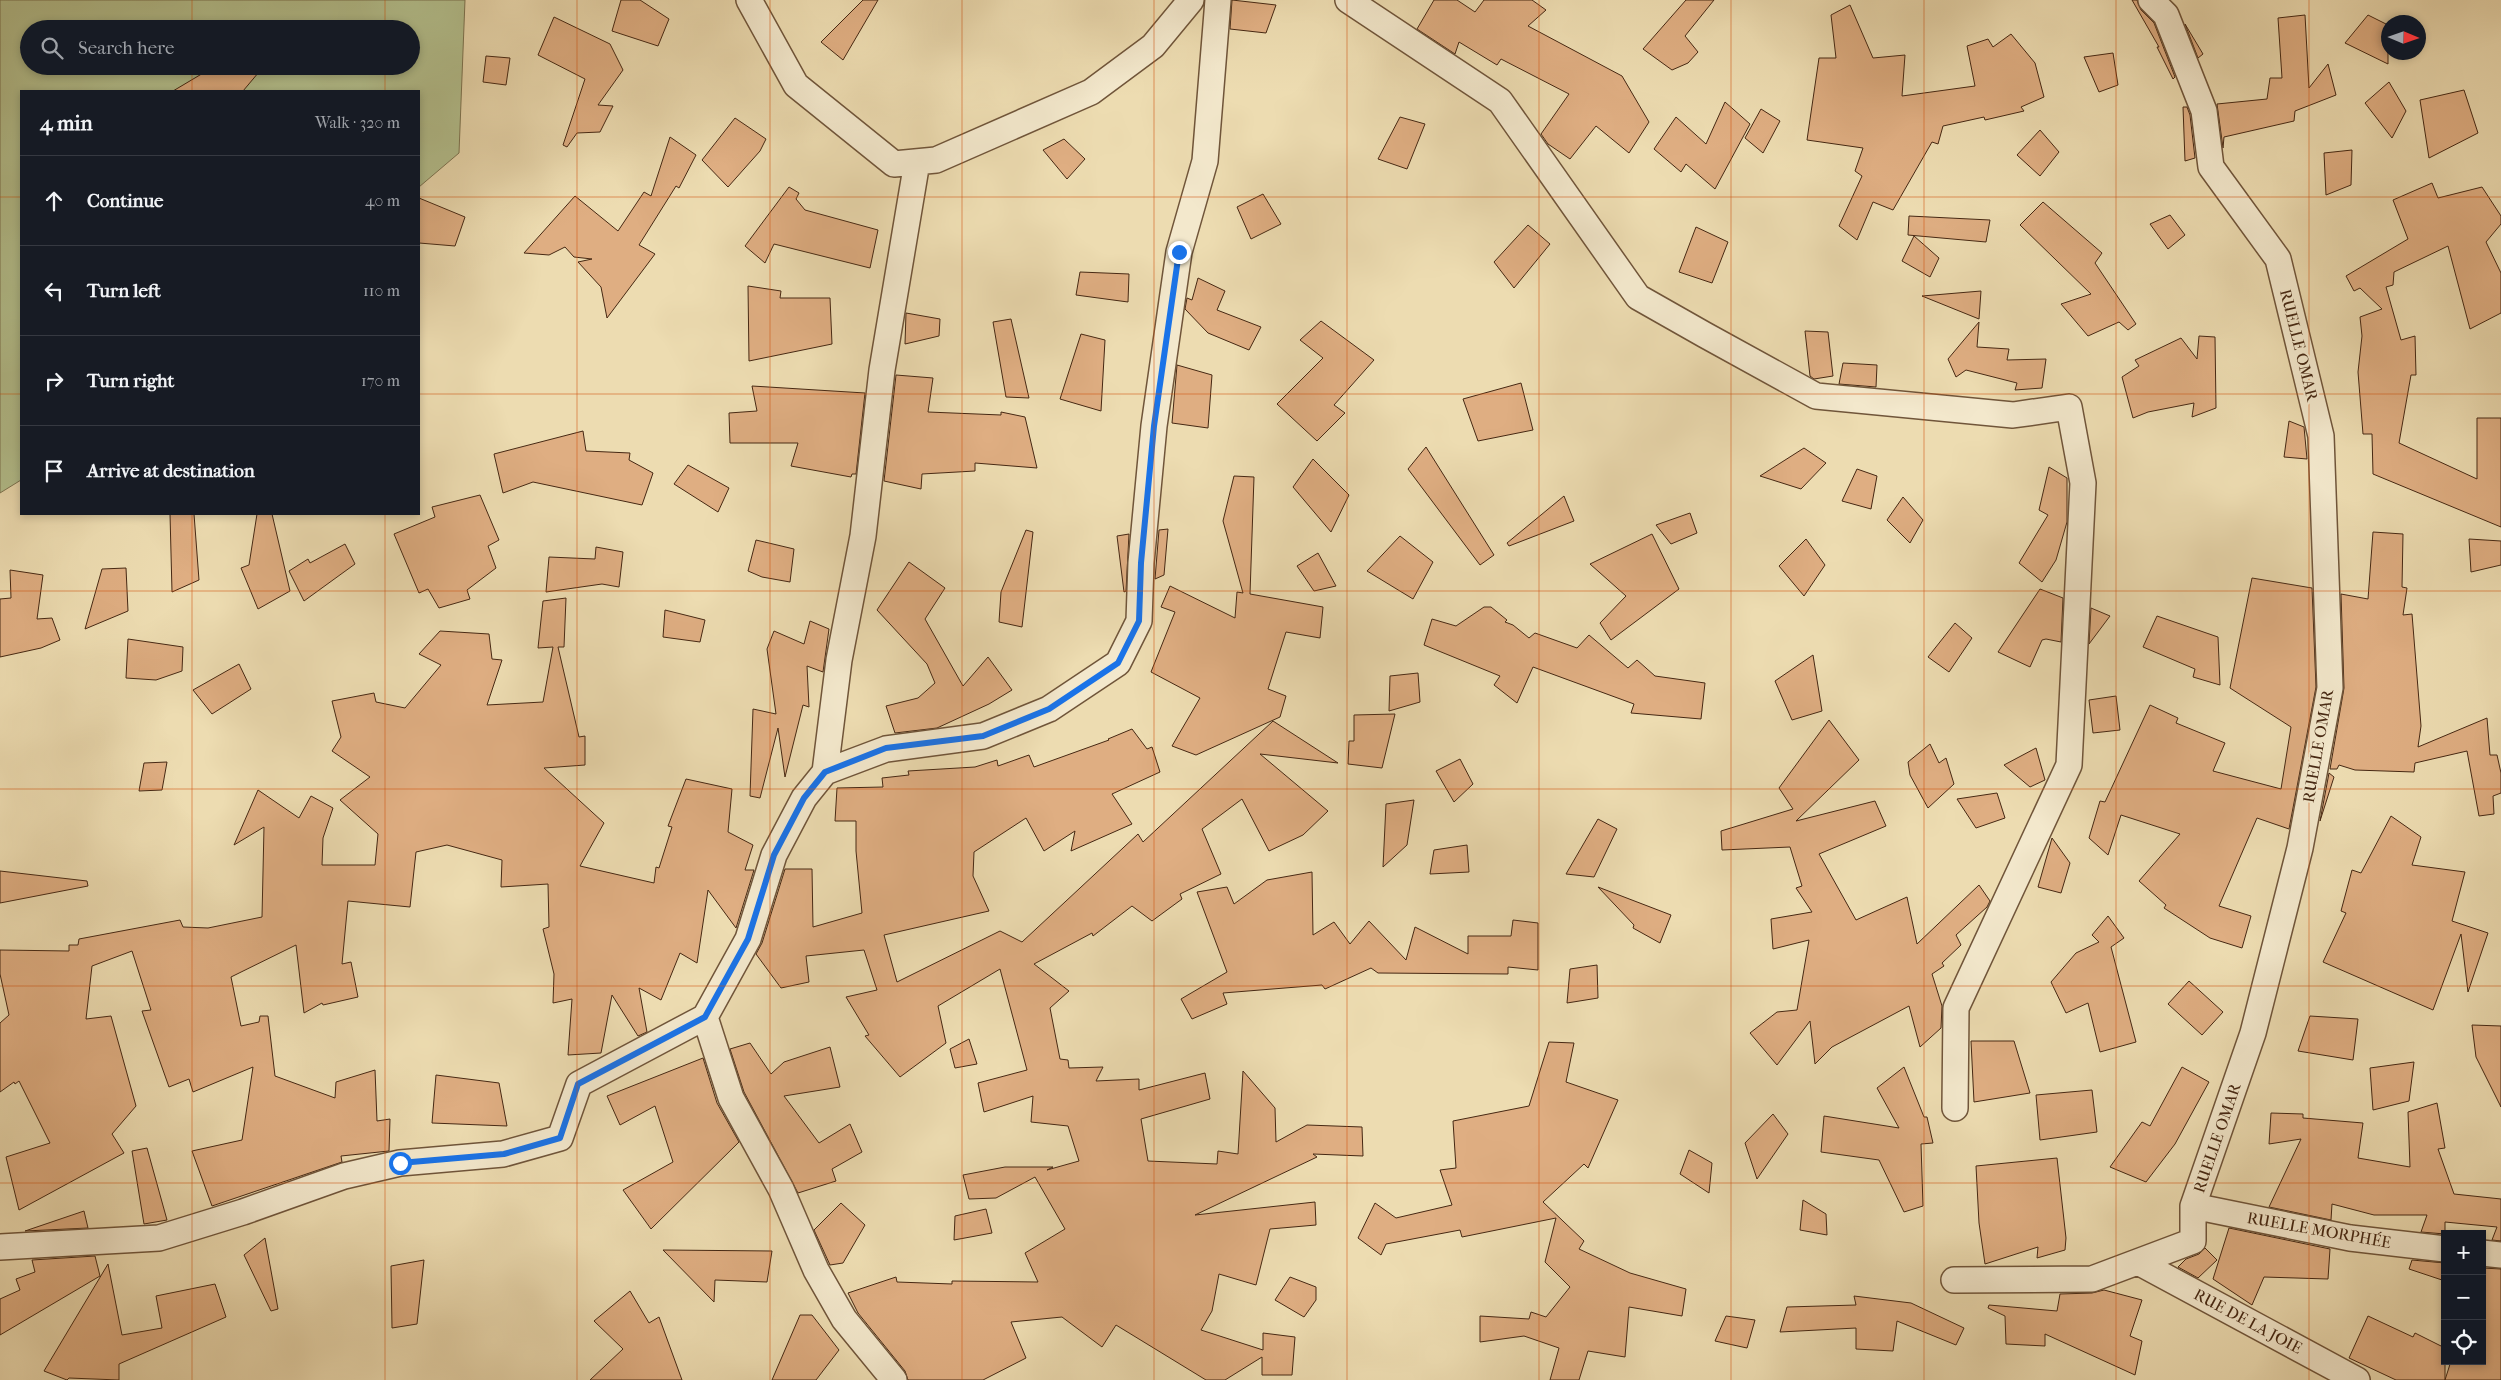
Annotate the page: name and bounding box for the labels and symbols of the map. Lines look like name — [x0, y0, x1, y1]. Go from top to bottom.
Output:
north arrow — [2381, 15, 2426, 60]
route end — [1168, 241, 1191, 264]
street label: RUELLE OMAR — [2276, 287, 2322, 404]
street label: RUELLE OMAR — [2299, 686, 2338, 804]
street label: RUELLE OMAR — [2189, 1079, 2245, 1195]
route start — [389, 1152, 412, 1175]
street label: RUELLE MORPHÉE — [2245, 1207, 2393, 1252]
street label: RUE DE LA JOIE — [2191, 1284, 2306, 1358]

